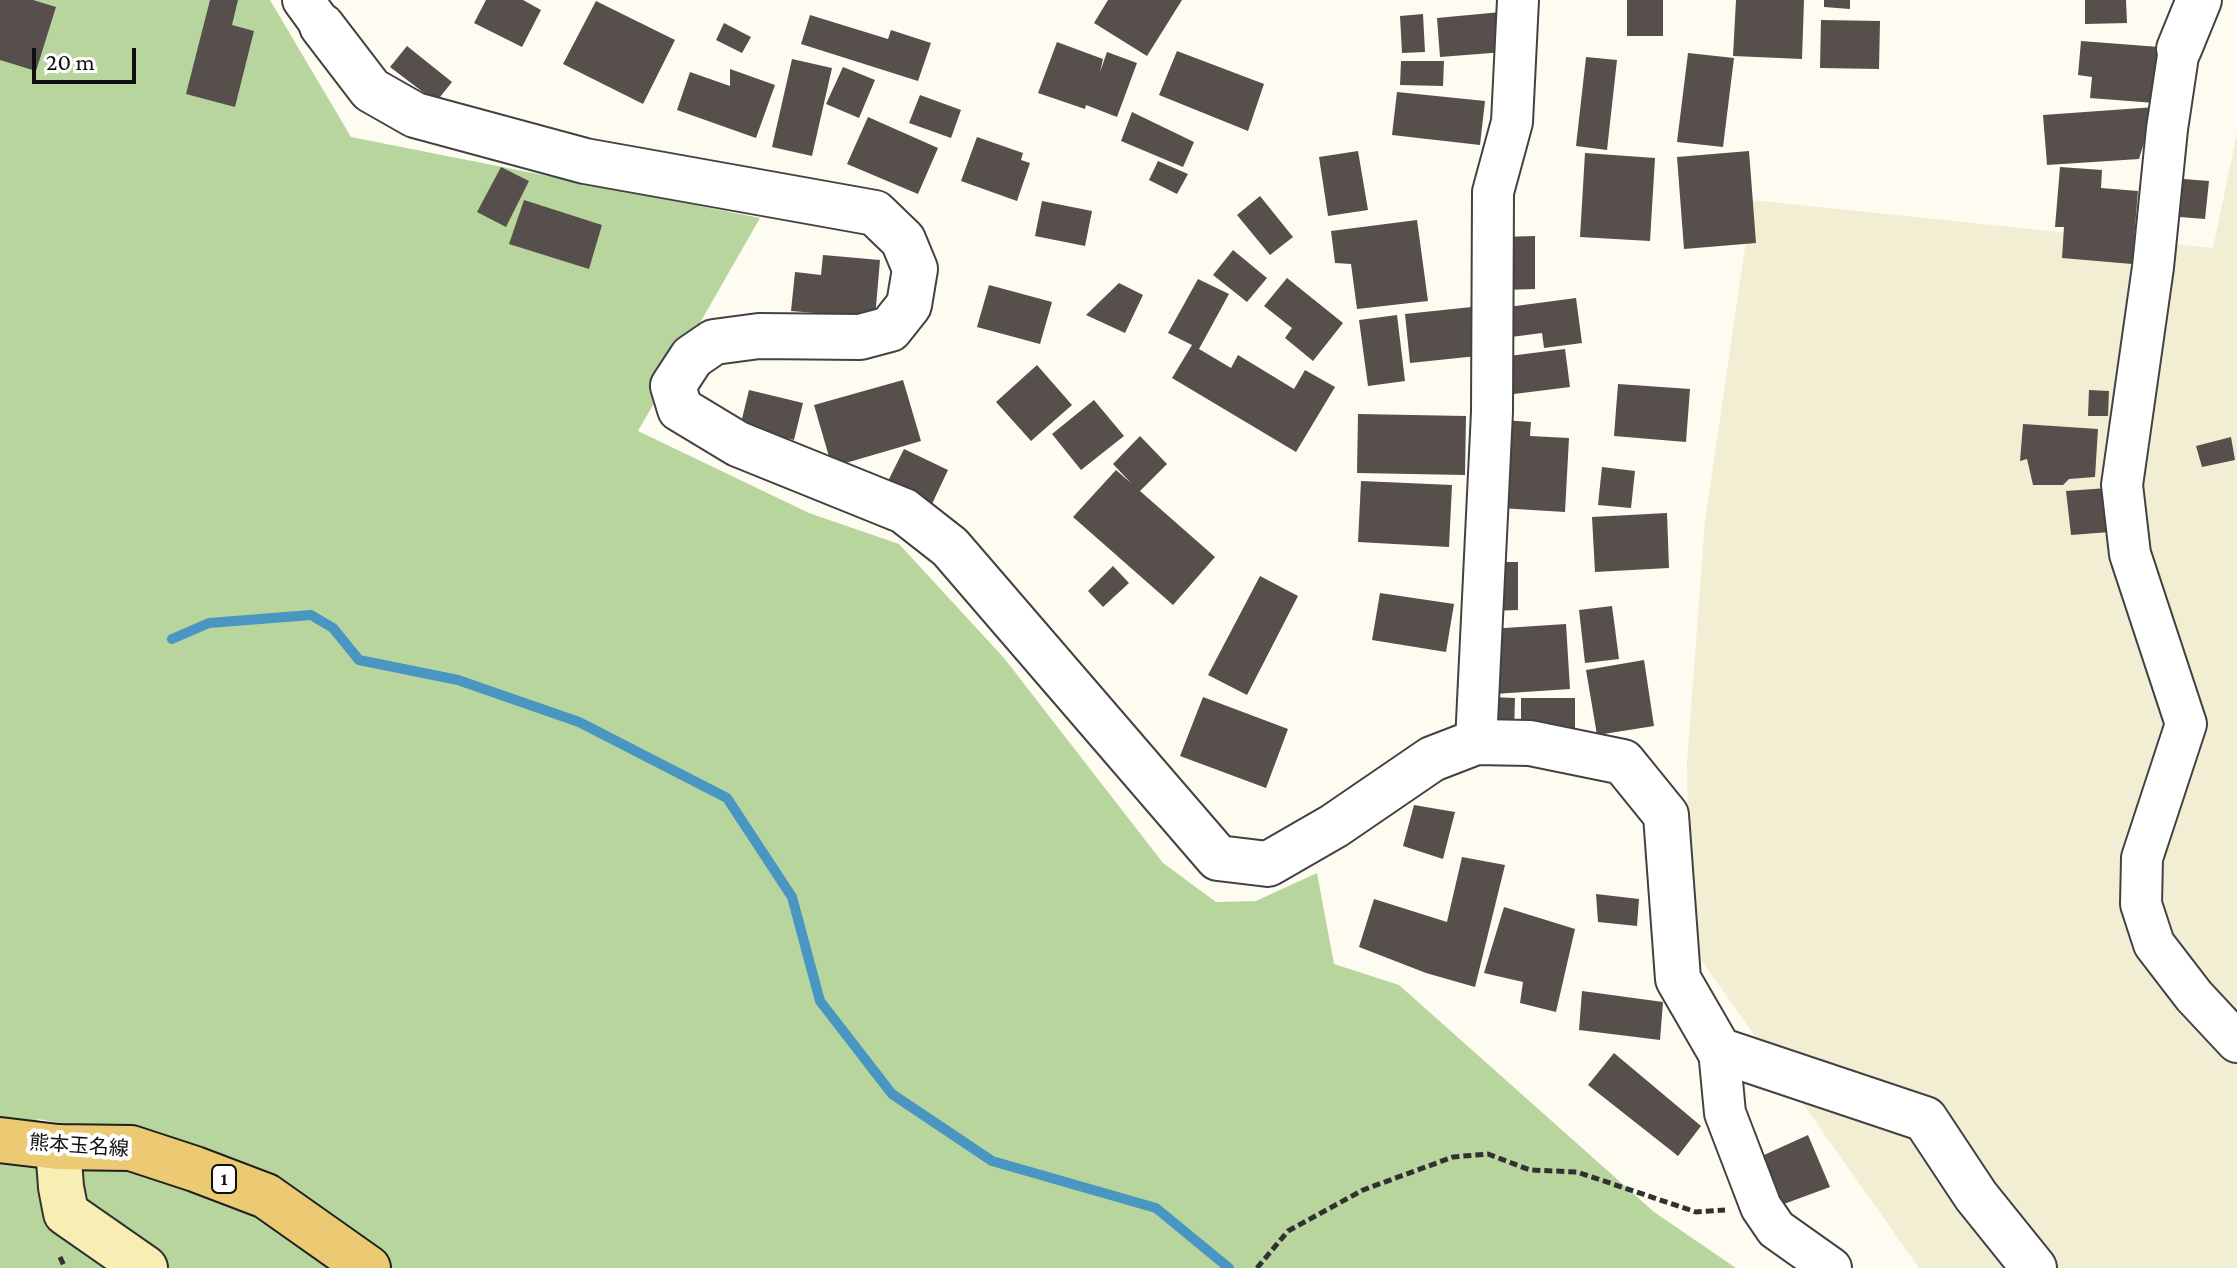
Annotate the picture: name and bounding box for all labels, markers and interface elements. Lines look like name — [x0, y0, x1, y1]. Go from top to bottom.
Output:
scale bar — [36, 32, 140, 82]
text: 20 m — [46, 48, 95, 75]
street label: 熊本玉名線 — [28, 1131, 130, 1161]
road number: 1 — [212, 1165, 236, 1193]

